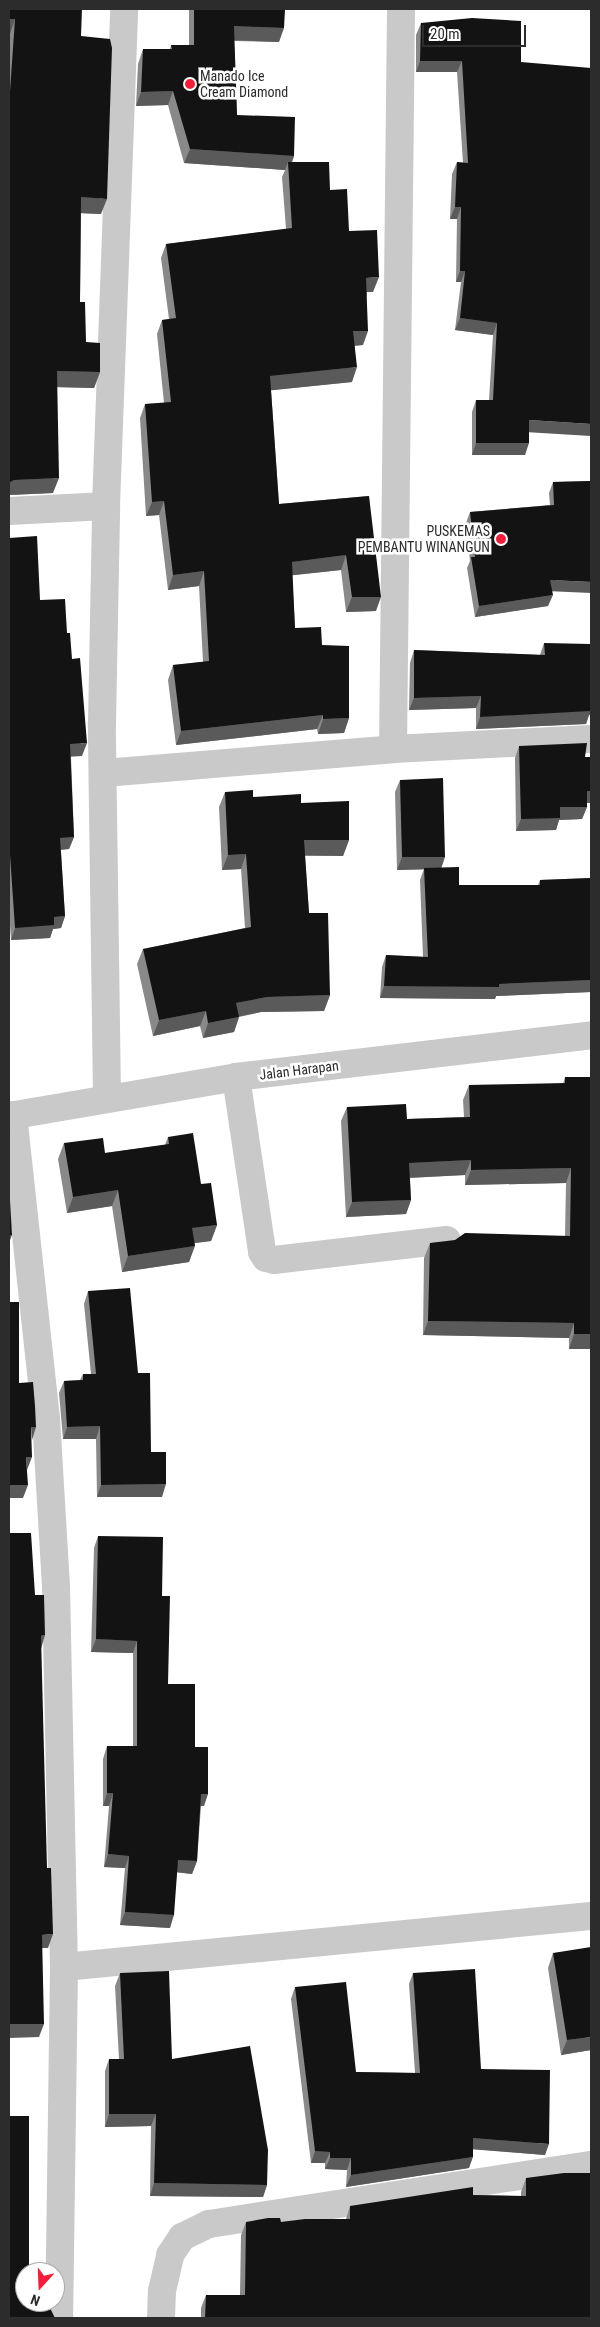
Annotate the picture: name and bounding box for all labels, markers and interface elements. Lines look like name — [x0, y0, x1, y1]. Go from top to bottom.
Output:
scale bar — [425, 15, 529, 47]
text: 20 m — [430, 25, 460, 43]
place label: Manado Ice Cream Diamond — [200, 68, 288, 100]
marker: Manado Ice Cream Diamond — [184, 78, 196, 90]
place label: PUSKEMAS PEMBANTU WINANGUN — [358, 523, 490, 556]
marker: PUSKEMAS PEMBANTU WINANGUN — [494, 532, 508, 546]
street label: Jalan Harapan — [258, 1057, 340, 1083]
north arrow — [15, 2262, 65, 2312]
text: N — [28, 2291, 42, 2309]

